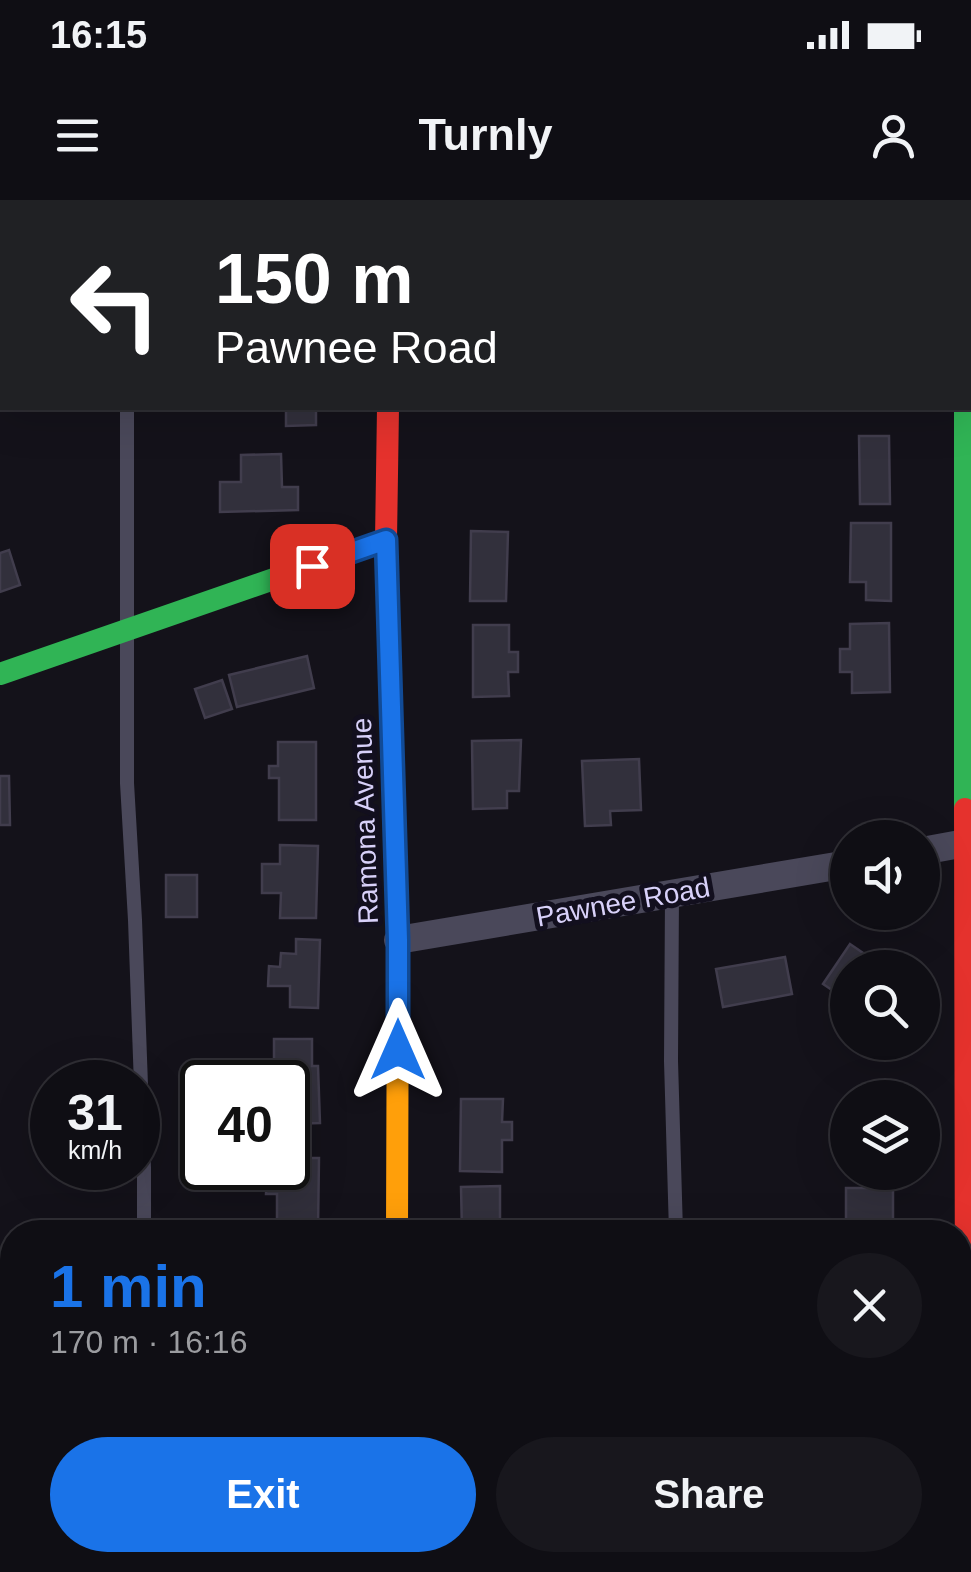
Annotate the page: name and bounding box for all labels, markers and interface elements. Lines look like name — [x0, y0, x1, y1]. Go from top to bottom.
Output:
text: 16:15 — [50, 14, 147, 56]
icon: menu — [50, 108, 105, 163]
icon: person — [866, 108, 921, 163]
text: Turnly — [418, 109, 553, 160]
icon: left — [50, 240, 180, 370]
text: 150 m — [215, 240, 413, 318]
text: Pawnee Road — [215, 322, 498, 373]
pin — [270, 524, 355, 609]
icon: arrive — [285, 539, 340, 594]
street label: Ramona Avenue — [346, 717, 384, 925]
map controls — [830, 820, 940, 1190]
button: sound — [830, 820, 940, 930]
street label: Pawnee Road — [534, 871, 712, 933]
button: search — [830, 950, 940, 1060]
position arrow — [346, 998, 450, 1102]
speed limit sign: 40 — [180, 1060, 310, 1190]
button: layers — [830, 1080, 940, 1190]
text: 31 — [67, 1085, 123, 1141]
text: km/h — [68, 1136, 122, 1164]
text: 1 min — [50, 1253, 207, 1320]
button: close — [817, 1253, 922, 1358]
text: 170 m · 16:16 — [50, 1324, 247, 1360]
button: Exit — [50, 1437, 476, 1552]
button: Share — [496, 1437, 922, 1552]

